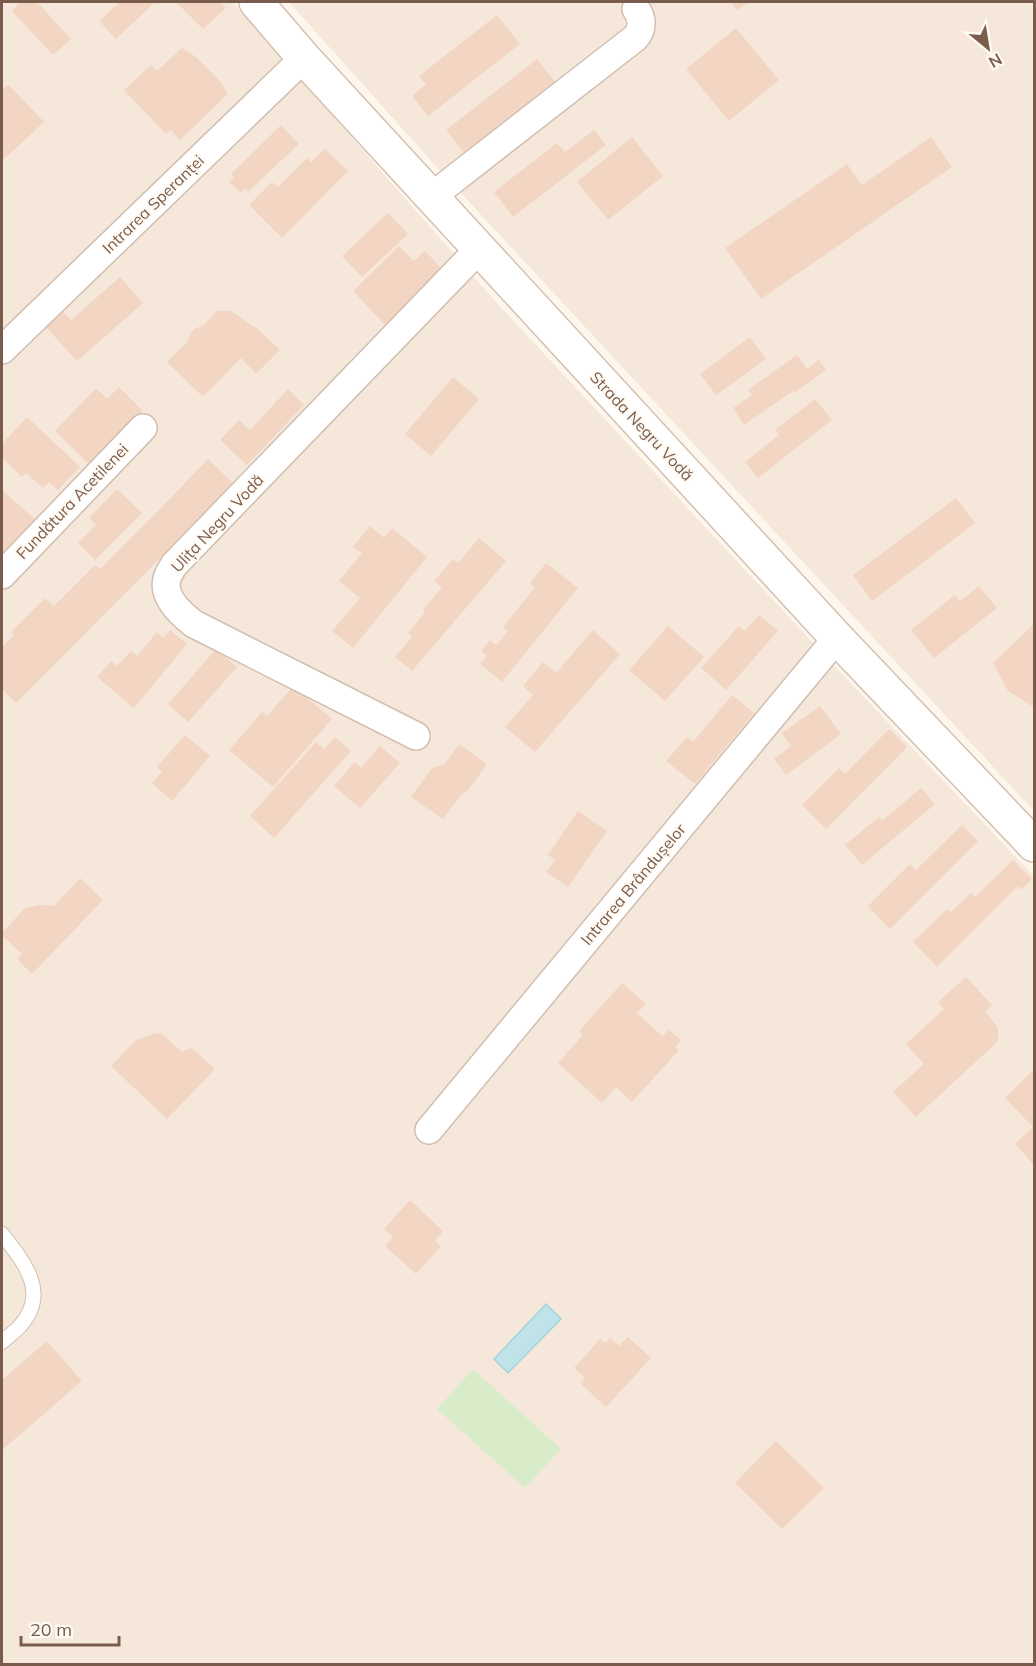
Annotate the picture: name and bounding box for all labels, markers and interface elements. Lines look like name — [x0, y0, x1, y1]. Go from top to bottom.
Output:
north arrow — [958, 18, 1018, 78]
text: N — [985, 49, 1006, 73]
street label: Intrarea Speranței — [98, 150, 208, 258]
street label: Strada Negru Vodă — [586, 367, 698, 485]
street label: Fundătura Acetilenei — [12, 439, 132, 563]
street label: Ulița Negru Vodă — [166, 470, 268, 576]
street label: Intrarea Brândușelor — [576, 819, 690, 949]
scale bar — [21, 1609, 118, 1647]
text: 20 m — [30, 1618, 72, 1641]

